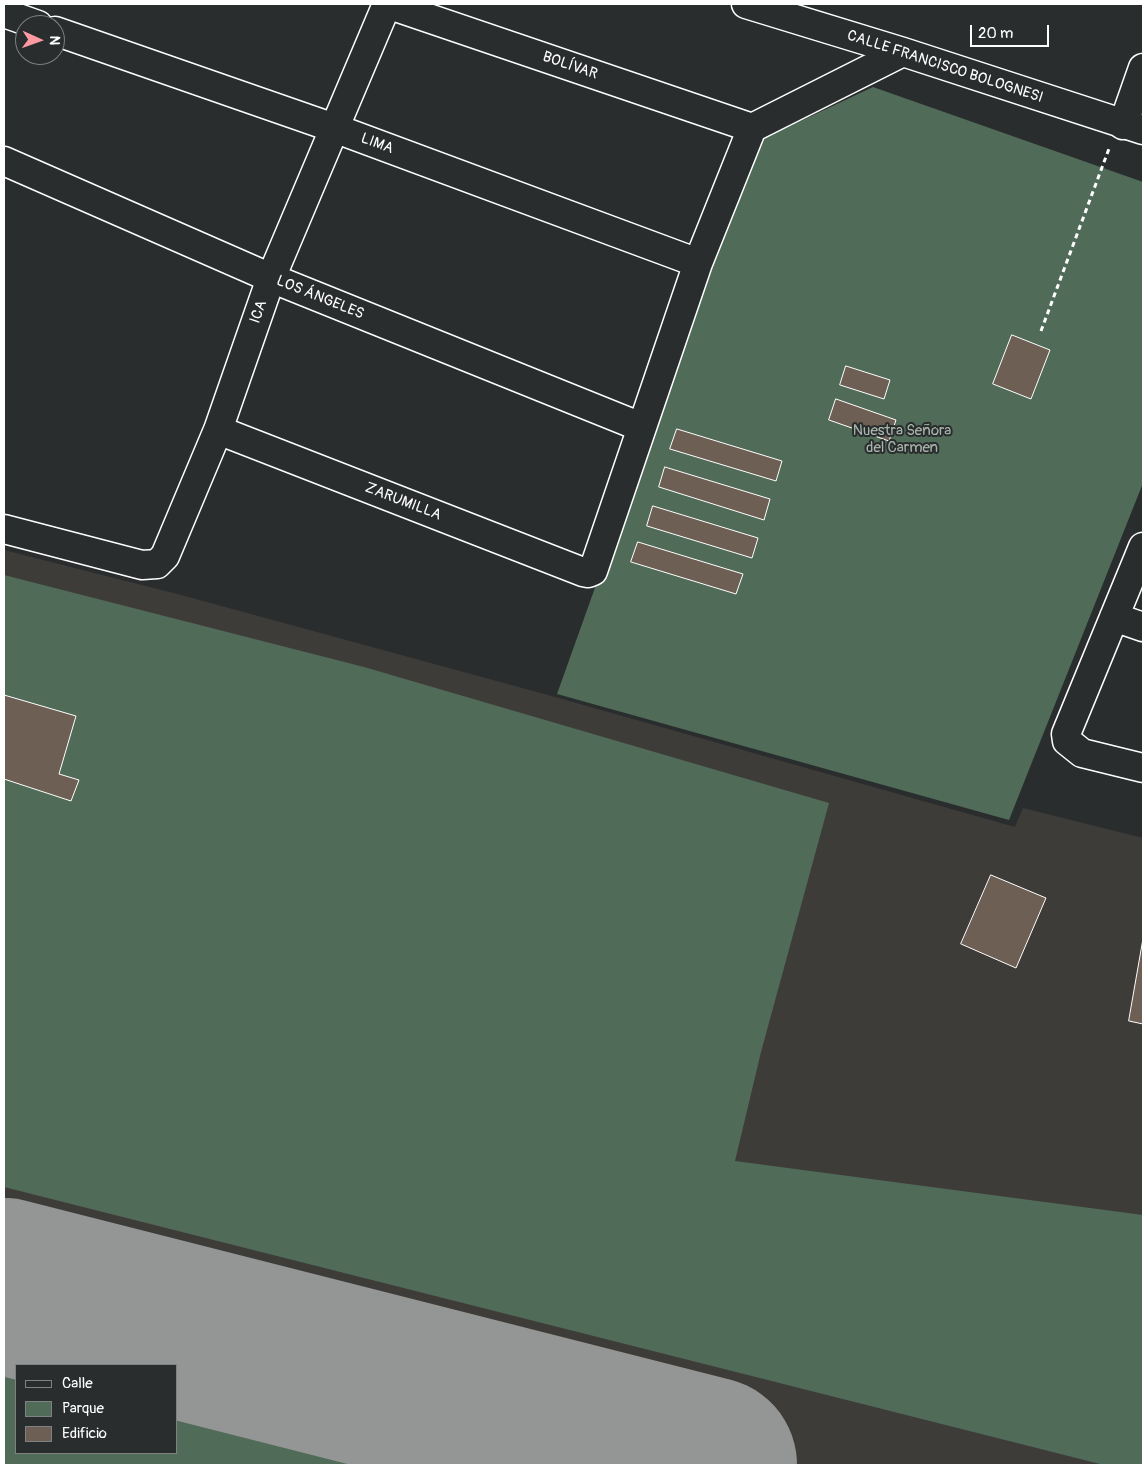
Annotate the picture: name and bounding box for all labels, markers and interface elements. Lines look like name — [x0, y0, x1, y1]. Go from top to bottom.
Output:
north arrow — [15, 15, 65, 65]
scale bar — [972, 15, 1051, 47]
text: 20 m — [978, 24, 1013, 43]
street label: CALLE FRANCISCO BOLOGNESI — [845, 27, 1045, 107]
text: N — [46, 35, 63, 46]
street label: BOLÍVAR — [540, 48, 600, 84]
street label: LIMA — [358, 130, 396, 158]
street label: LOS ÁNGELES — [274, 272, 366, 324]
street label: ICA — [247, 298, 271, 326]
park label: Nuestra Señora del Carmen — [853, 422, 951, 457]
street label: ZARUMILLA — [362, 479, 444, 525]
legend — [15, 1364, 178, 1454]
text: Calle — [62, 1374, 93, 1393]
text: Parque — [62, 1399, 104, 1418]
text: Edificio — [62, 1424, 107, 1443]

